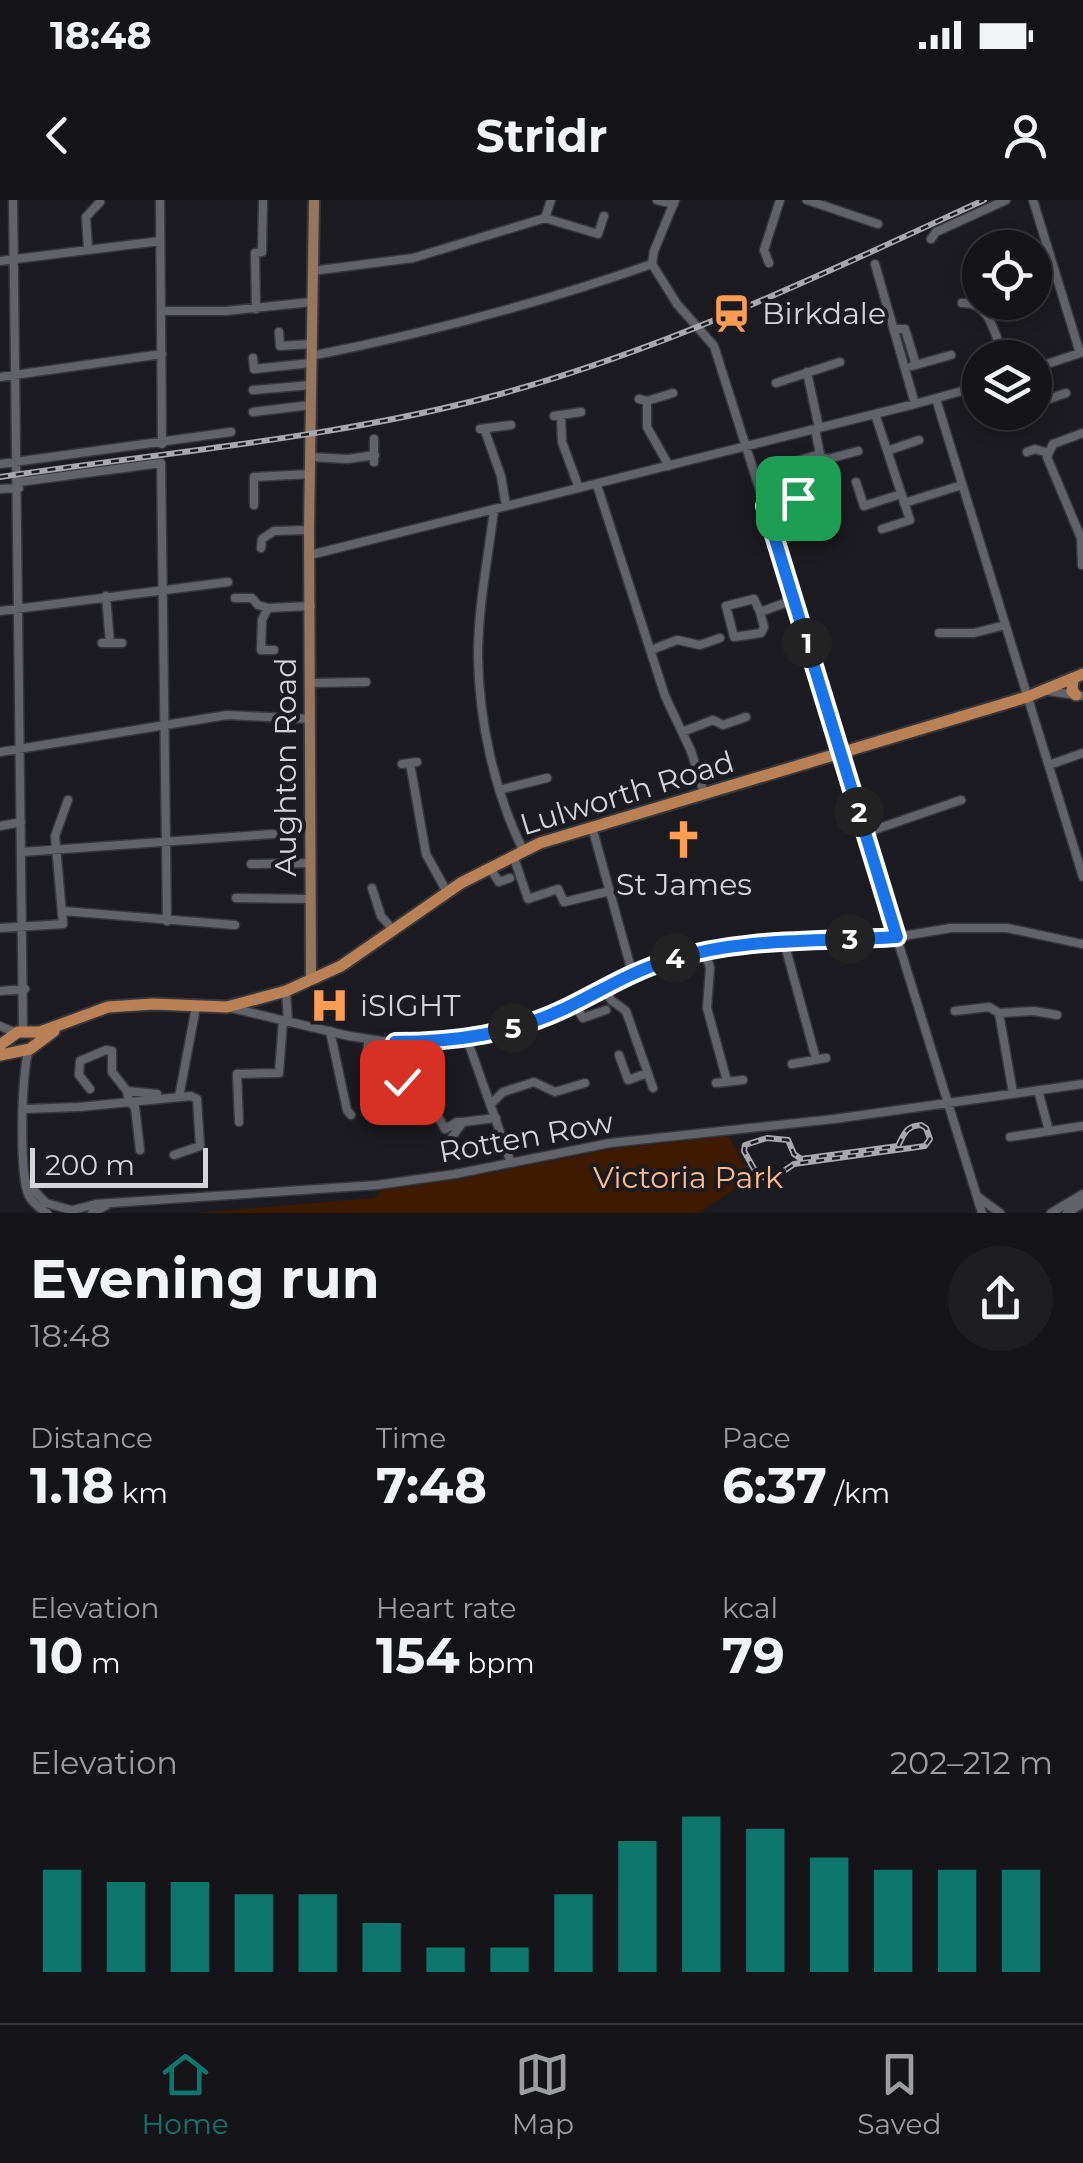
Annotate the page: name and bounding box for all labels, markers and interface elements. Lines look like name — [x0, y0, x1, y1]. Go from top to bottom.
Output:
text: 18:48 — [50, 12, 152, 59]
icon: back — [30, 108, 85, 163]
text: Stridr — [476, 108, 607, 163]
icon: person — [998, 108, 1053, 163]
map controls — [962, 230, 1052, 430]
button: locate — [962, 230, 1052, 320]
station icon: Birkdale — [711, 292, 753, 334]
place label: Birkdale — [762, 295, 886, 332]
button: layers — [962, 340, 1052, 430]
pin — [756, 456, 841, 541]
icon: arrive — [771, 471, 826, 526]
pin: 1 — [782, 618, 832, 668]
text: 1 — [802, 626, 812, 660]
street label: Aughton Road — [267, 657, 304, 877]
street label: Lulworth Road — [516, 743, 738, 843]
pin: 2 — [834, 787, 884, 837]
text: 2 — [851, 795, 867, 829]
church icon: St James — [663, 819, 705, 861]
place label: St James — [616, 866, 752, 903]
pin: 3 — [825, 914, 875, 964]
text: 3 — [842, 922, 858, 956]
pin: 4 — [650, 933, 700, 983]
text: 4 — [665, 941, 685, 975]
hospital icon: iSIGHT — [309, 984, 351, 1026]
place label: iSIGHT — [360, 987, 461, 1024]
pin: 5 — [488, 1003, 538, 1053]
text: 5 — [505, 1011, 521, 1045]
pin — [360, 1040, 445, 1125]
icon: check — [375, 1055, 430, 1110]
street label: Rotten Row — [436, 1103, 617, 1171]
scale bar — [30, 1143, 208, 1188]
text: 200 m — [45, 1148, 135, 1182]
park label: Victoria Park — [593, 1159, 783, 1196]
text: Evening run — [30, 1245, 380, 1312]
button: share — [948, 1246, 1053, 1351]
text: 18:48 — [30, 1316, 111, 1355]
text: Distance — [30, 1421, 153, 1455]
text: Time — [376, 1421, 446, 1455]
text: Pace — [722, 1421, 791, 1455]
text: 1.18 — [30, 1455, 114, 1516]
text: 7:48 — [376, 1455, 487, 1516]
text: 6:37 — [722, 1455, 827, 1516]
text: km — [114, 1476, 168, 1510]
text: /km — [827, 1476, 890, 1510]
text: Elevation — [30, 1591, 159, 1625]
text: Heart rate — [376, 1591, 517, 1625]
text: kcal — [722, 1591, 778, 1625]
text: 10 — [30, 1625, 84, 1686]
text: 154 — [376, 1625, 460, 1686]
text: 79 — [722, 1625, 785, 1686]
text: m — [84, 1646, 121, 1680]
text: bpm — [460, 1646, 535, 1680]
text: Elevation — [30, 1743, 178, 1782]
text: 202–212 m — [890, 1743, 1053, 1782]
tab: Home — [142, 2047, 229, 2141]
tab: Map — [512, 2047, 574, 2141]
tab: Saved — [857, 2047, 941, 2141]

